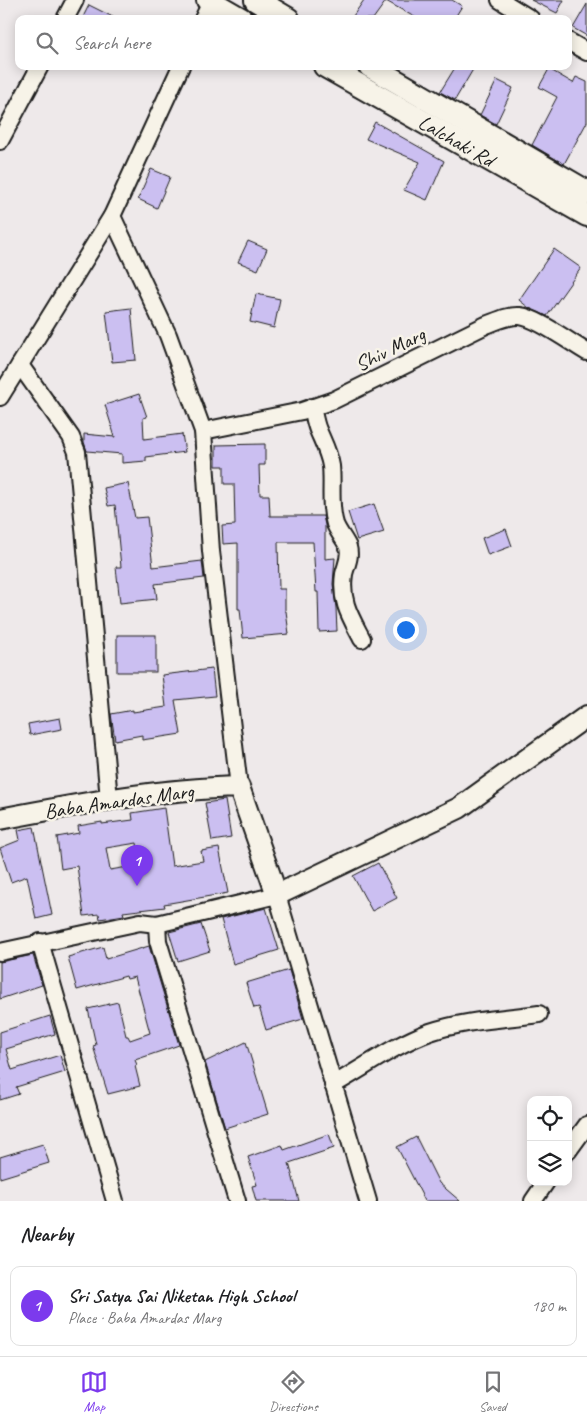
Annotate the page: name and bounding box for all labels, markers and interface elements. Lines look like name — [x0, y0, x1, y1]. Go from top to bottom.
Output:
search box — [15, 15, 572, 70]
icon: search — [33, 29, 61, 57]
text: Search here — [73, 31, 150, 55]
street label: Lalchaki Rd — [414, 109, 502, 174]
street label: Shiv Marg — [351, 320, 431, 377]
your location — [393, 617, 419, 643]
street label: Baba Amardas Marg — [43, 777, 197, 824]
pin: 1 — [121, 845, 153, 886]
map controls — [527, 1096, 572, 1186]
button: locate — [527, 1096, 572, 1141]
button: layers — [527, 1141, 572, 1186]
text: Nearby — [20, 1221, 73, 1247]
text: Sri Satya Sai Niketan High School — [68, 1284, 295, 1308]
text: 1 — [33, 1296, 41, 1316]
text: 180 m — [532, 1296, 566, 1316]
text: Place · Baba Amardas Marg — [68, 1308, 222, 1328]
tab: Map — [80, 1368, 108, 1415]
tab: Directions — [269, 1368, 318, 1415]
tab: Saved — [479, 1368, 507, 1415]

